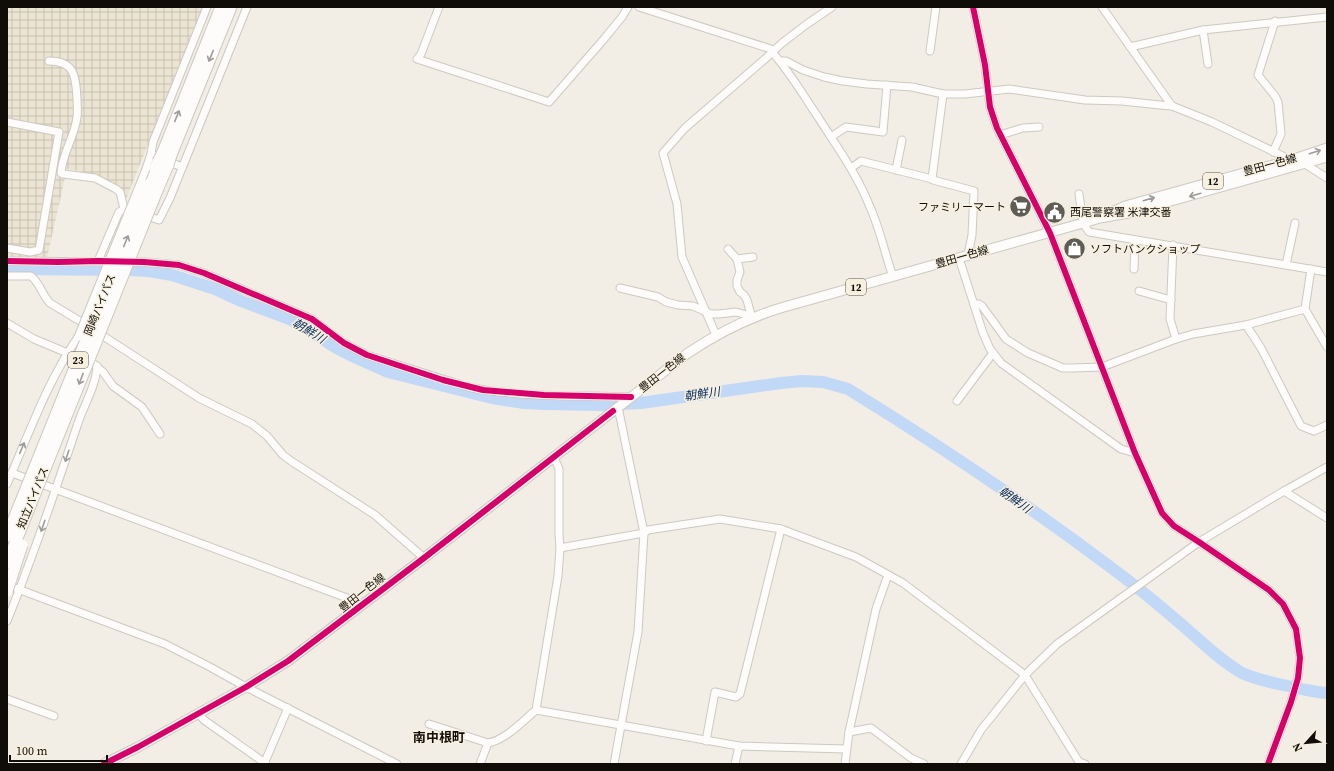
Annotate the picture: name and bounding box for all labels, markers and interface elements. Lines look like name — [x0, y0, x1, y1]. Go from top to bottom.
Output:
one-way arrow — [207, 50, 215, 62]
one-way arrow — [174, 110, 182, 122]
one-way arrow — [1308, 148, 1321, 155]
street label: 豊田一色線 — [1241, 151, 1299, 179]
road number: 12 — [1203, 173, 1223, 189]
one-way arrow — [1189, 191, 1202, 199]
supermarket icon: ファミリーマート — [1008, 194, 1034, 220]
one-way arrow — [1142, 195, 1155, 202]
public building icon: 西尾警察署 米津交番 — [1042, 199, 1068, 225]
place label: ファミリーマート — [918, 200, 1006, 215]
place label: 西尾警察署 米津交番 — [1070, 205, 1172, 220]
one-way arrow — [123, 235, 131, 247]
shop icon: ソフトバンクショップ — [1061, 236, 1087, 262]
street label: 豊田一色線 — [933, 242, 991, 272]
place label: ソフトバンクショップ — [1090, 242, 1201, 257]
street label: 岡崎バイパス — [81, 272, 119, 338]
road number: 12 — [846, 279, 866, 295]
water label: 朝鮮川 — [289, 315, 330, 348]
street label: 豊田一色線 — [636, 350, 688, 396]
road number: 23 — [68, 352, 88, 368]
one-way arrow — [76, 373, 84, 385]
water label: 朝鮮川 — [683, 383, 723, 404]
one-way arrow — [19, 443, 27, 455]
one-way arrow — [63, 449, 70, 462]
street label: 知立バイパス — [14, 465, 52, 531]
water label: 朝鮮川 — [996, 483, 1036, 518]
one-way arrow — [39, 520, 47, 532]
street label: 豊田一色線 — [336, 570, 388, 616]
north arrow — [1286, 723, 1326, 763]
district label: 南中根町 — [413, 729, 465, 746]
scale bar — [10, 737, 107, 763]
text: N — [1289, 740, 1306, 754]
text: 100 m — [16, 743, 48, 759]

